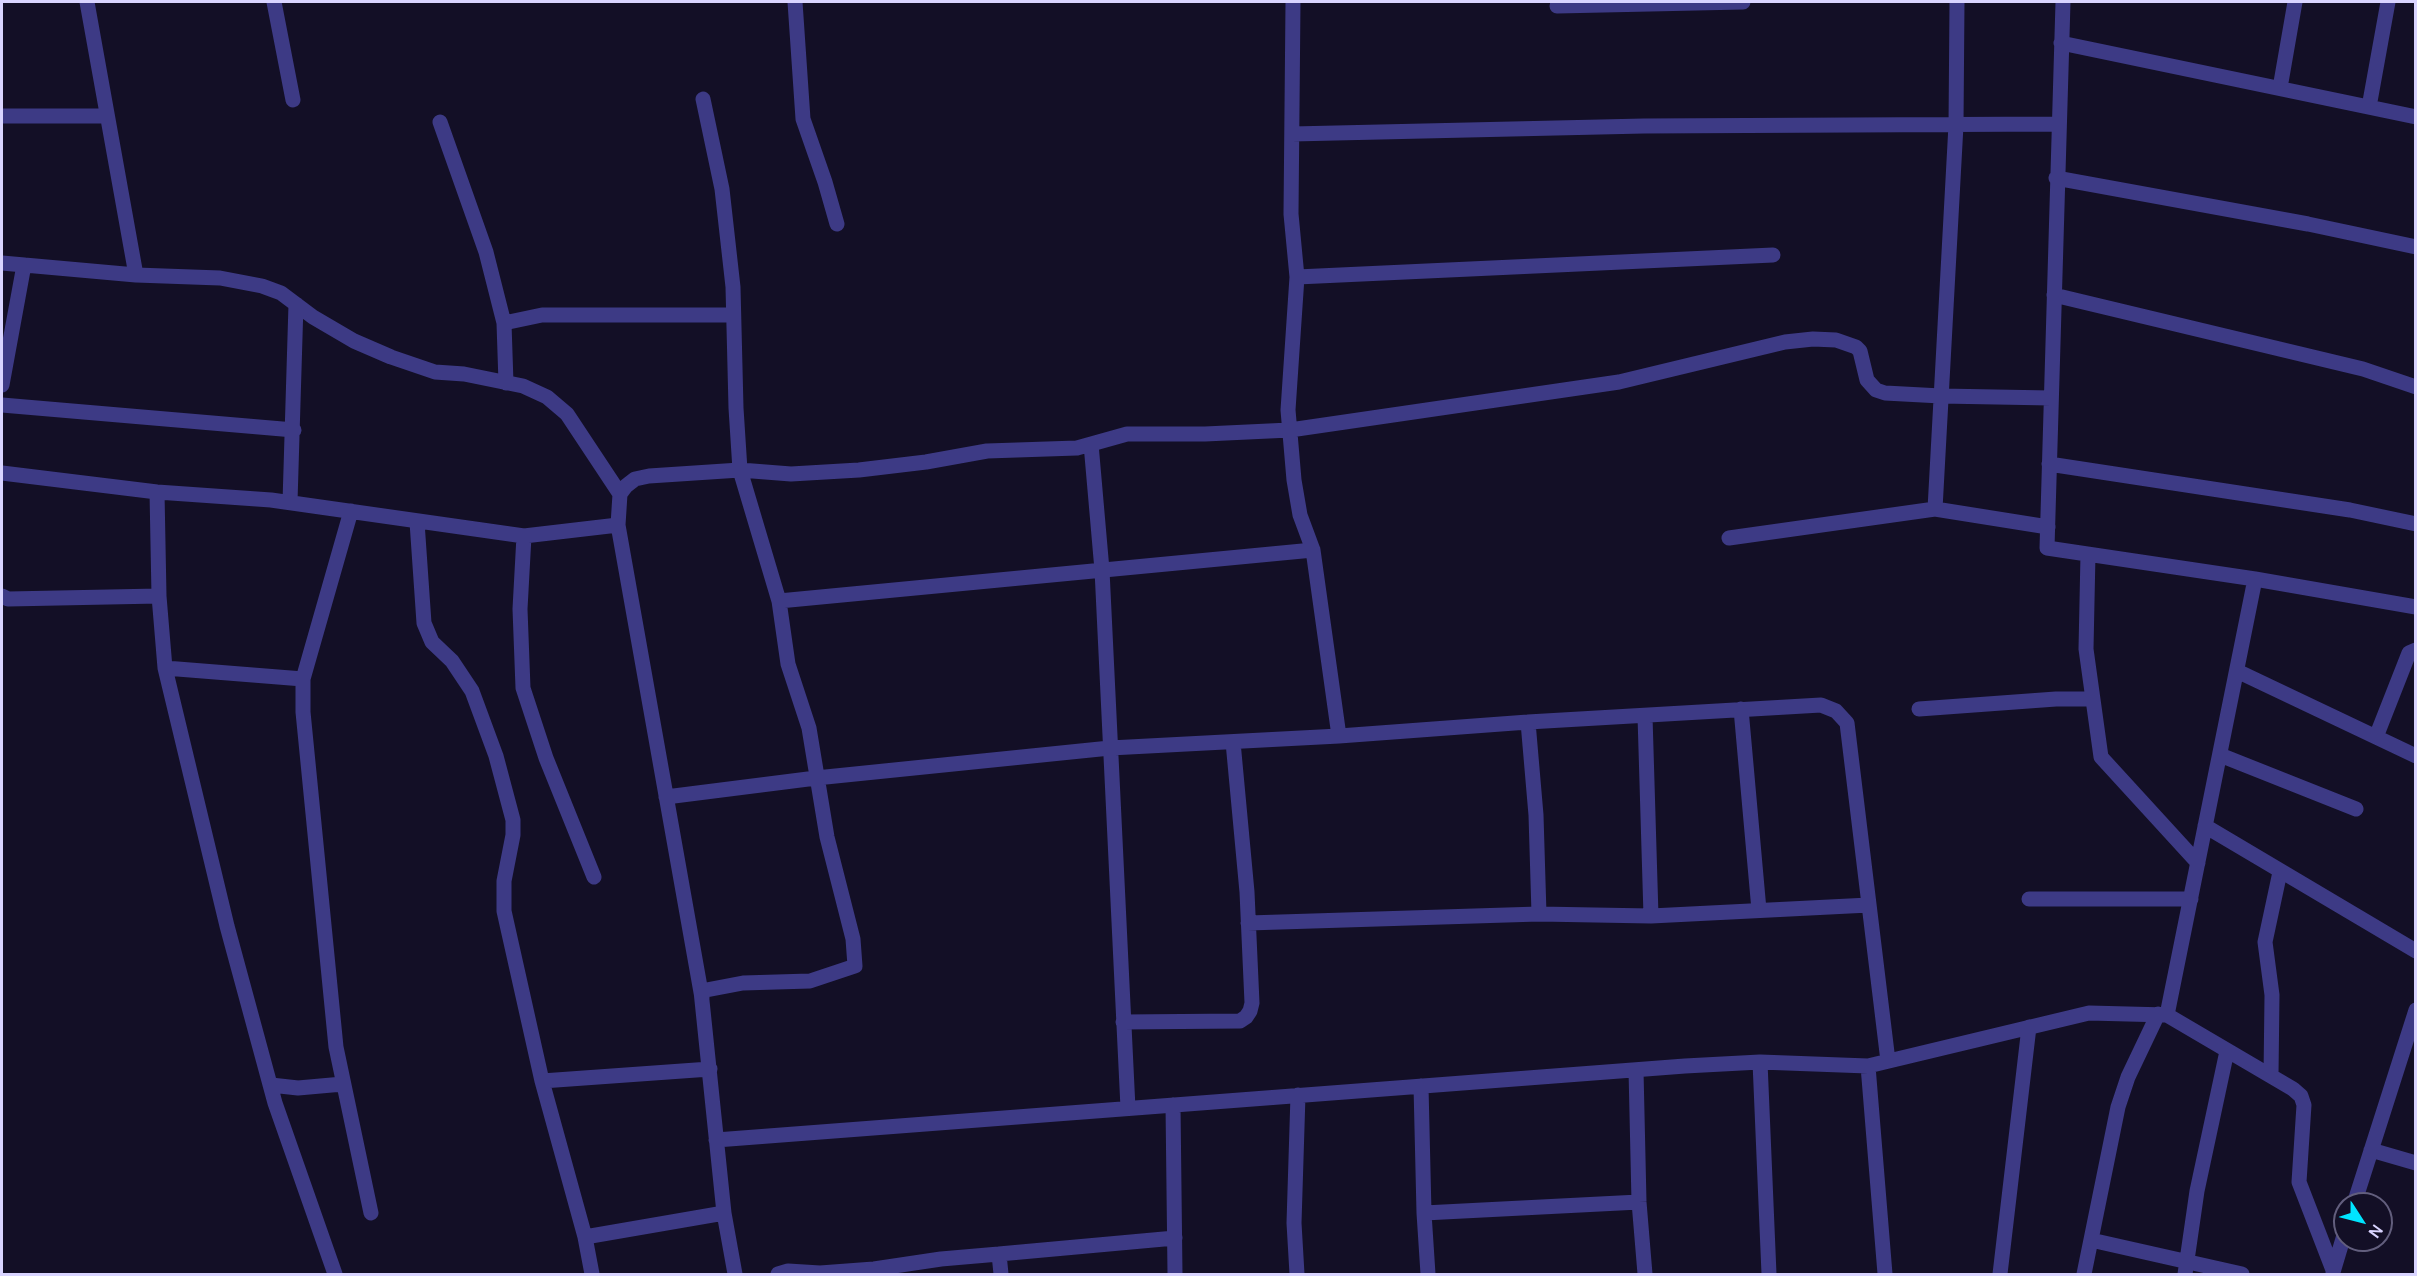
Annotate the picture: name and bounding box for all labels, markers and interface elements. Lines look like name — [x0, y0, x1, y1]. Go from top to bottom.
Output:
north arrow — [2333, 1192, 2393, 1252]
text: N — [2364, 1220, 2388, 1243]

